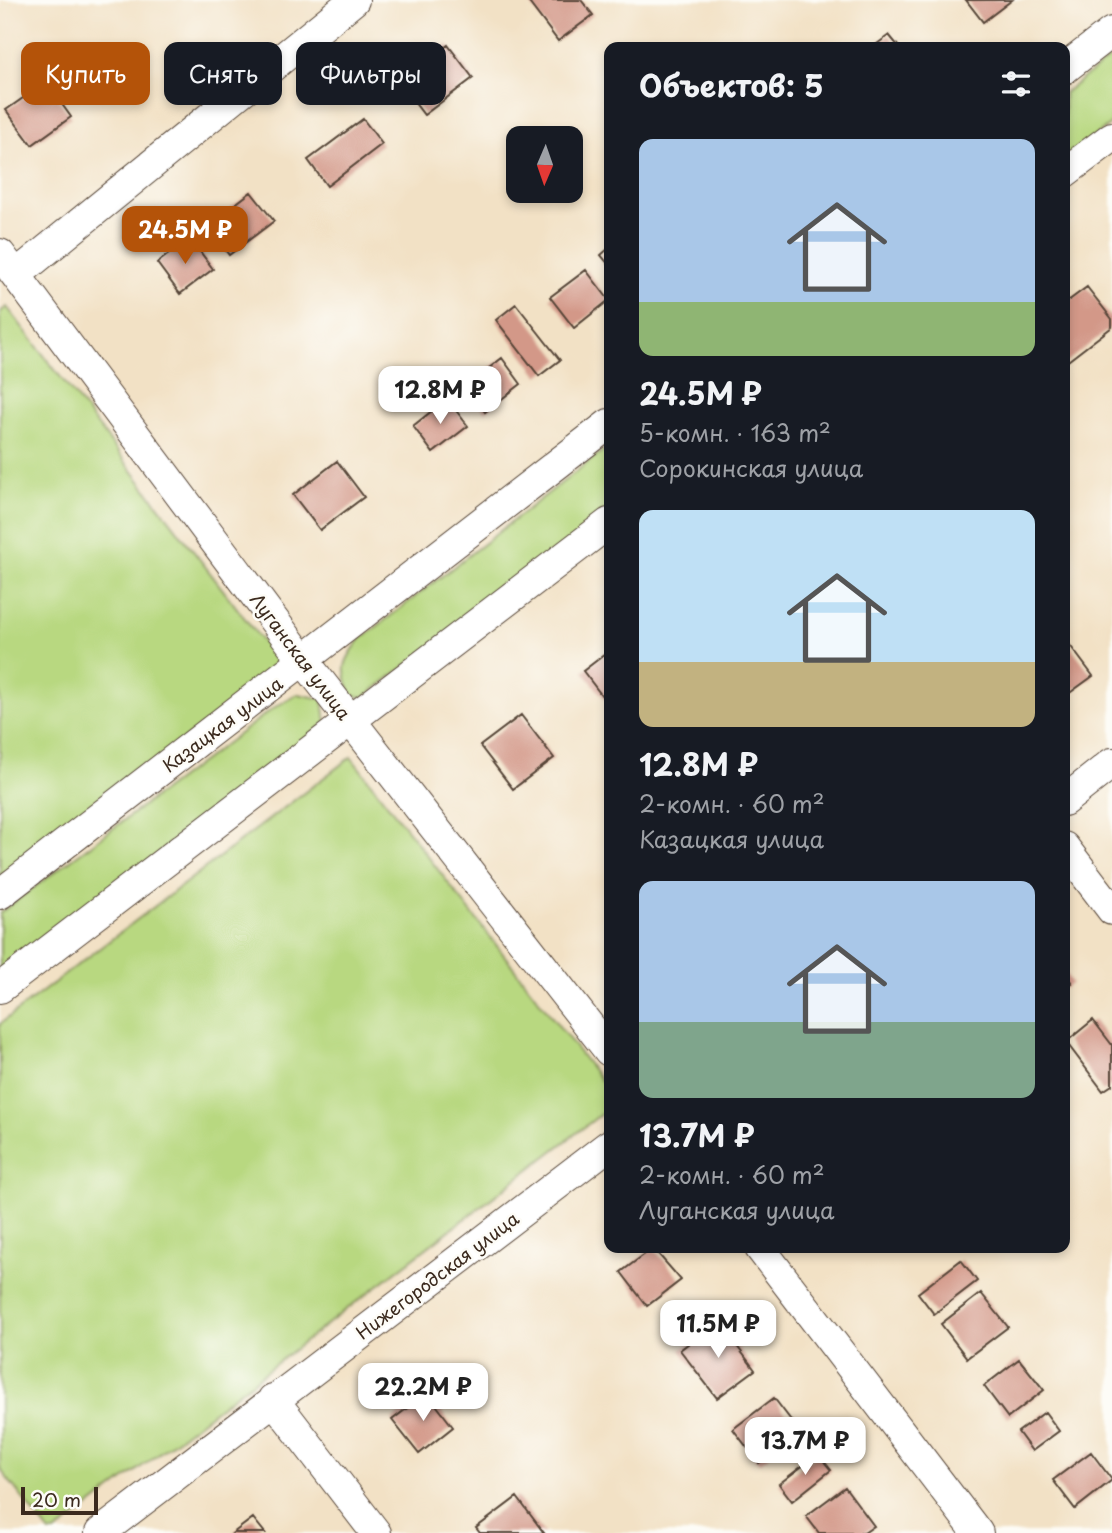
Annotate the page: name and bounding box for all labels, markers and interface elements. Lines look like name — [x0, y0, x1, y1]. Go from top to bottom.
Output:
chip: Купить — [21, 42, 150, 105]
chip: Снять — [164, 42, 282, 105]
chip: Фильтры — [296, 42, 446, 105]
text: Объектов: 5 — [639, 62, 824, 107]
icon: filters — [997, 65, 1035, 103]
north arrow — [506, 126, 583, 203]
map controls — [506, 126, 583, 203]
icon: home — [774, 184, 900, 310]
pin: 24.5M ₽ — [120, 206, 250, 266]
text: 24.5M ₽ — [138, 211, 232, 246]
pin: 12.8M ₽ — [375, 366, 505, 426]
text: 24.5M ₽ — [639, 370, 762, 415]
text: 12.8M ₽ — [394, 371, 486, 406]
text: 5-комн. · 163 m² — [639, 415, 831, 450]
text: Сорокинская улица — [639, 450, 863, 485]
icon: home — [774, 555, 900, 681]
street label: Луганская улица — [244, 587, 358, 726]
street label: Казацкая улица — [156, 669, 288, 778]
text: 12.8M ₽ — [639, 741, 758, 786]
text: 2-комн. · 60 m² — [639, 786, 825, 821]
text: Казацкая улица — [639, 821, 824, 856]
icon: home — [774, 926, 900, 1052]
text: 13.7M ₽ — [639, 1112, 755, 1157]
text: 2-комн. · 60 m² — [639, 1157, 825, 1192]
text: Луганская улица — [639, 1192, 834, 1227]
street label: Нижегородская улица — [350, 1204, 525, 1345]
pin: 11.5M ₽ — [653, 1300, 783, 1360]
text: 11.5M ₽ — [676, 1305, 760, 1340]
pin: 22.2M ₽ — [358, 1364, 488, 1423]
text: 22.2M ₽ — [374, 1368, 472, 1403]
pin: 13.7M ₽ — [740, 1418, 870, 1477]
text: 13.7M ₽ — [761, 1422, 849, 1457]
scale bar — [21, 1484, 98, 1516]
text: 20 m — [32, 1485, 81, 1513]

